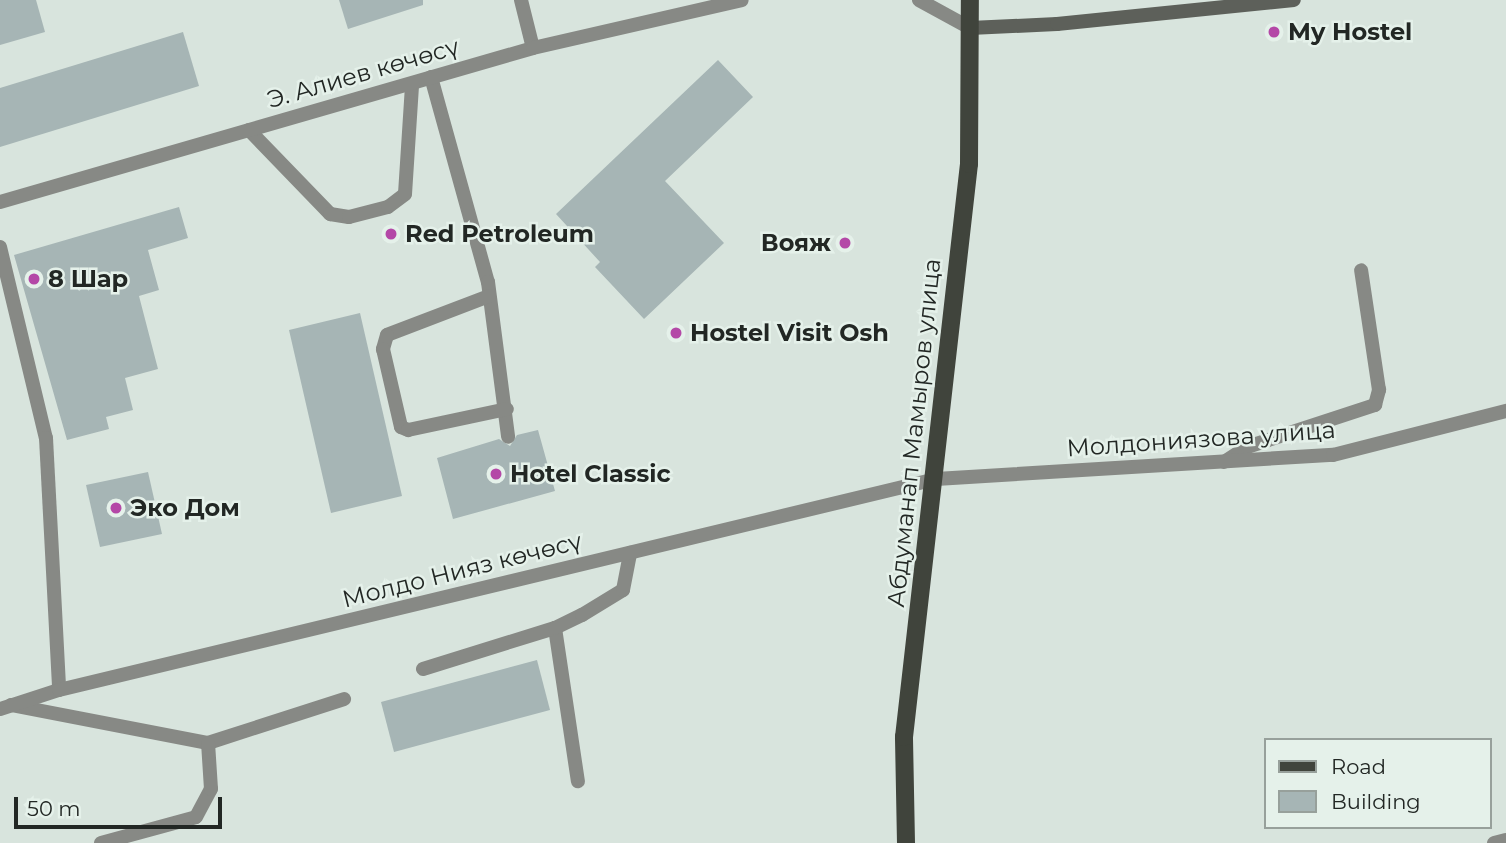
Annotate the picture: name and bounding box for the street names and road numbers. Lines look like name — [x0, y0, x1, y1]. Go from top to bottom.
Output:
street label: Э. Алиев көчөсү — [264, 32, 462, 114]
street label: Абдуманап Мамыров улица — [881, 257, 947, 609]
street label: Молдониязова улица — [1066, 415, 1336, 463]
street label: Молдо Нияз көчөсү — [339, 526, 585, 614]

